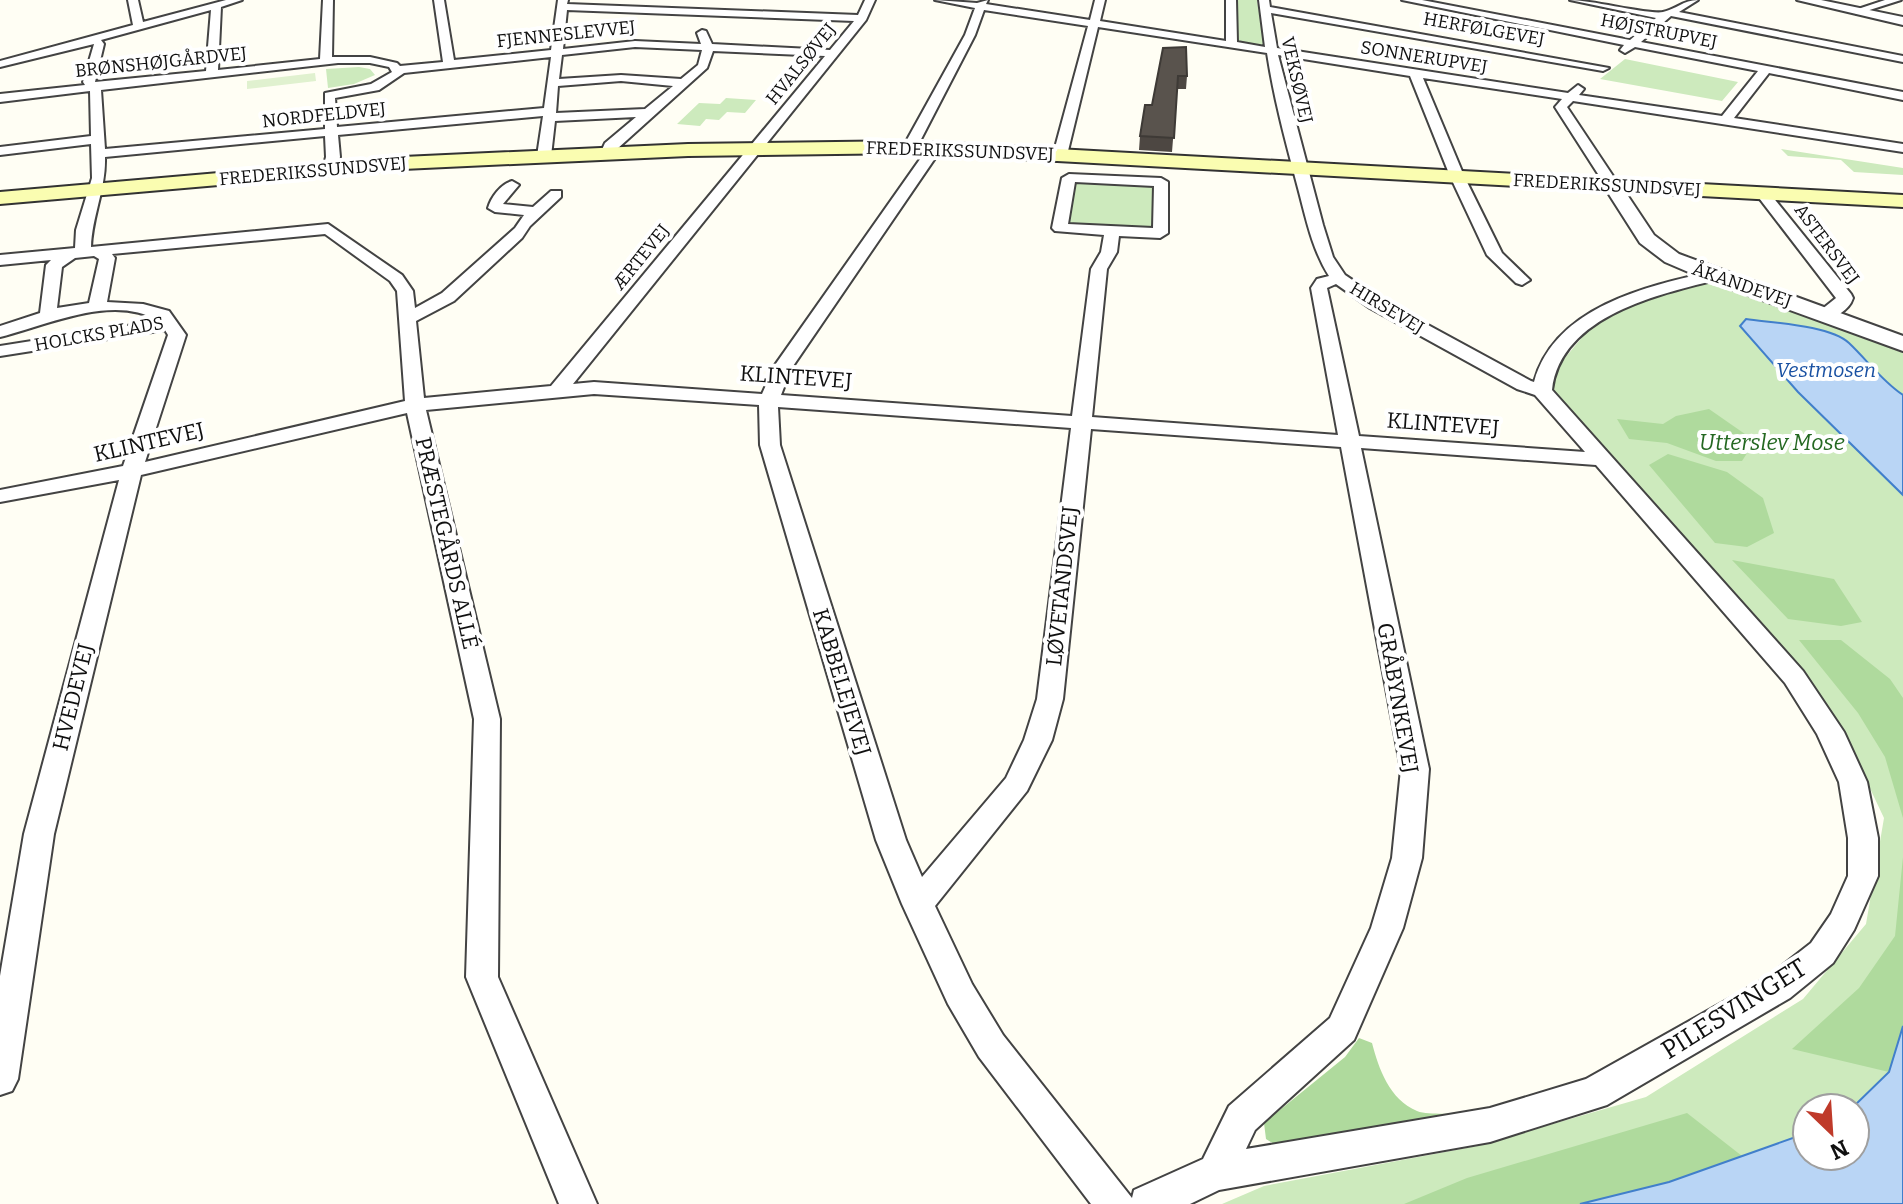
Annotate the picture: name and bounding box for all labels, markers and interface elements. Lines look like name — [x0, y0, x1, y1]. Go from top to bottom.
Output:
street label: HERFØLGEVEJ — [1422, 8, 1546, 50]
street label: HØJSTRUPVEJ — [1599, 9, 1719, 53]
street label: FJENNESLEVVEJ — [495, 16, 637, 52]
street label: HVALSØVEJ — [761, 19, 841, 109]
street label: VEKSØVEJ — [1276, 35, 1318, 125]
street label: SONNERUPVEJ — [1359, 36, 1489, 78]
street label: BRØNSHØJGÅRDVEJ — [74, 42, 248, 82]
street label: NORDFELDVEJ — [261, 98, 387, 132]
street label: FREDERIKSSUNDSVEJ — [866, 137, 1054, 165]
street label: FREDERIKSSUNDSVEJ — [218, 152, 408, 190]
street label: FREDERIKSSUNDSVEJ — [1512, 169, 1702, 201]
street label: ASTERSVEJ — [1790, 200, 1864, 288]
street label: ÆRTEVEJ — [608, 220, 674, 294]
street label: ÅKANDEVEJ — [1689, 258, 1795, 312]
street label: HIRSEVEJ — [1346, 277, 1428, 339]
street label: HOLCKS PLADS — [33, 312, 165, 356]
water label: Vestmosen — [1776, 358, 1876, 382]
street label: KLINTEVEJ — [739, 360, 853, 394]
street label: KLINTEVEJ — [1386, 407, 1500, 441]
street label: KLINTEVEJ — [91, 416, 207, 468]
park label: Utterslev Mose — [1699, 429, 1845, 456]
street label: PRÆSTEGÅRDS ALLÉ — [409, 434, 485, 652]
street label: LØVETANDSVEJ — [1040, 505, 1084, 667]
street label: KABBELEJEVEJ — [807, 605, 877, 759]
street label: GRÅBYNKEVEJ — [1371, 620, 1425, 776]
street label: HVEDEVEJ — [47, 641, 99, 753]
street label: PILESVINGET — [1656, 952, 1812, 1066]
north arrow — [1791, 1092, 1871, 1172]
text: N — [1826, 1134, 1853, 1166]

